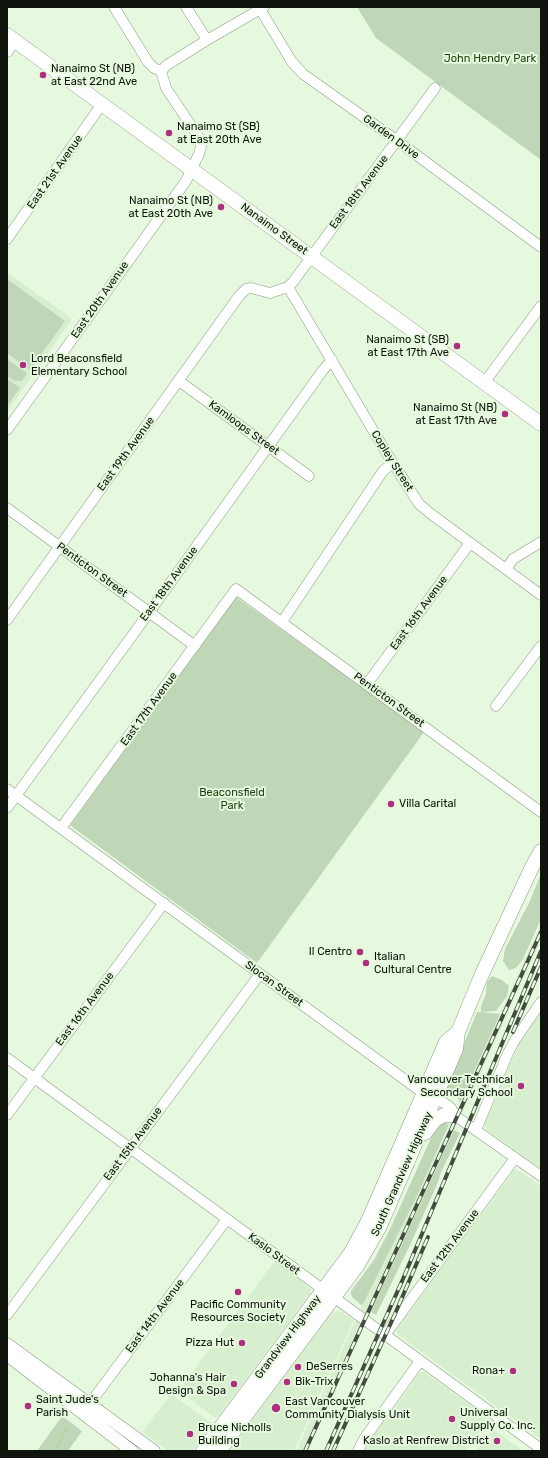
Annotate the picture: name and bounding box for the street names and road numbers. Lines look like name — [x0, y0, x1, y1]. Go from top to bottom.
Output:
street label: Garden Drive — [360, 112, 422, 162]
street label: East 21st Avenue — [24, 132, 86, 212]
street label: East 18th Avenue — [327, 152, 391, 232]
street label: Nanaimo Street — [238, 200, 310, 258]
street label: East 20th Avenue — [68, 259, 132, 341]
street label: Kamloops Street — [206, 398, 282, 458]
street label: East 19th Avenue — [95, 414, 157, 494]
street label: Copley Street — [368, 428, 416, 494]
street label: Penticton Street — [54, 540, 130, 600]
street label: East 18th Avenue — [137, 544, 201, 624]
street label: East 16th Avenue — [388, 573, 450, 653]
street label: East 17th Avenue — [118, 670, 180, 748]
street label: Penticton Street — [351, 670, 427, 730]
street label: Slocan Street — [242, 958, 306, 1010]
street label: East 16th Avenue — [53, 970, 117, 1048]
street label: East 15th Avenue — [101, 1105, 165, 1183]
street label: South Grandview Highway — [369, 1110, 435, 1238]
street label: East 12th Avenue — [418, 1207, 482, 1285]
street label: Kaslo Street — [245, 1230, 303, 1278]
street label: East 14th Avenue — [123, 1276, 187, 1356]
street label: Grandview Highway — [252, 1292, 324, 1382]

